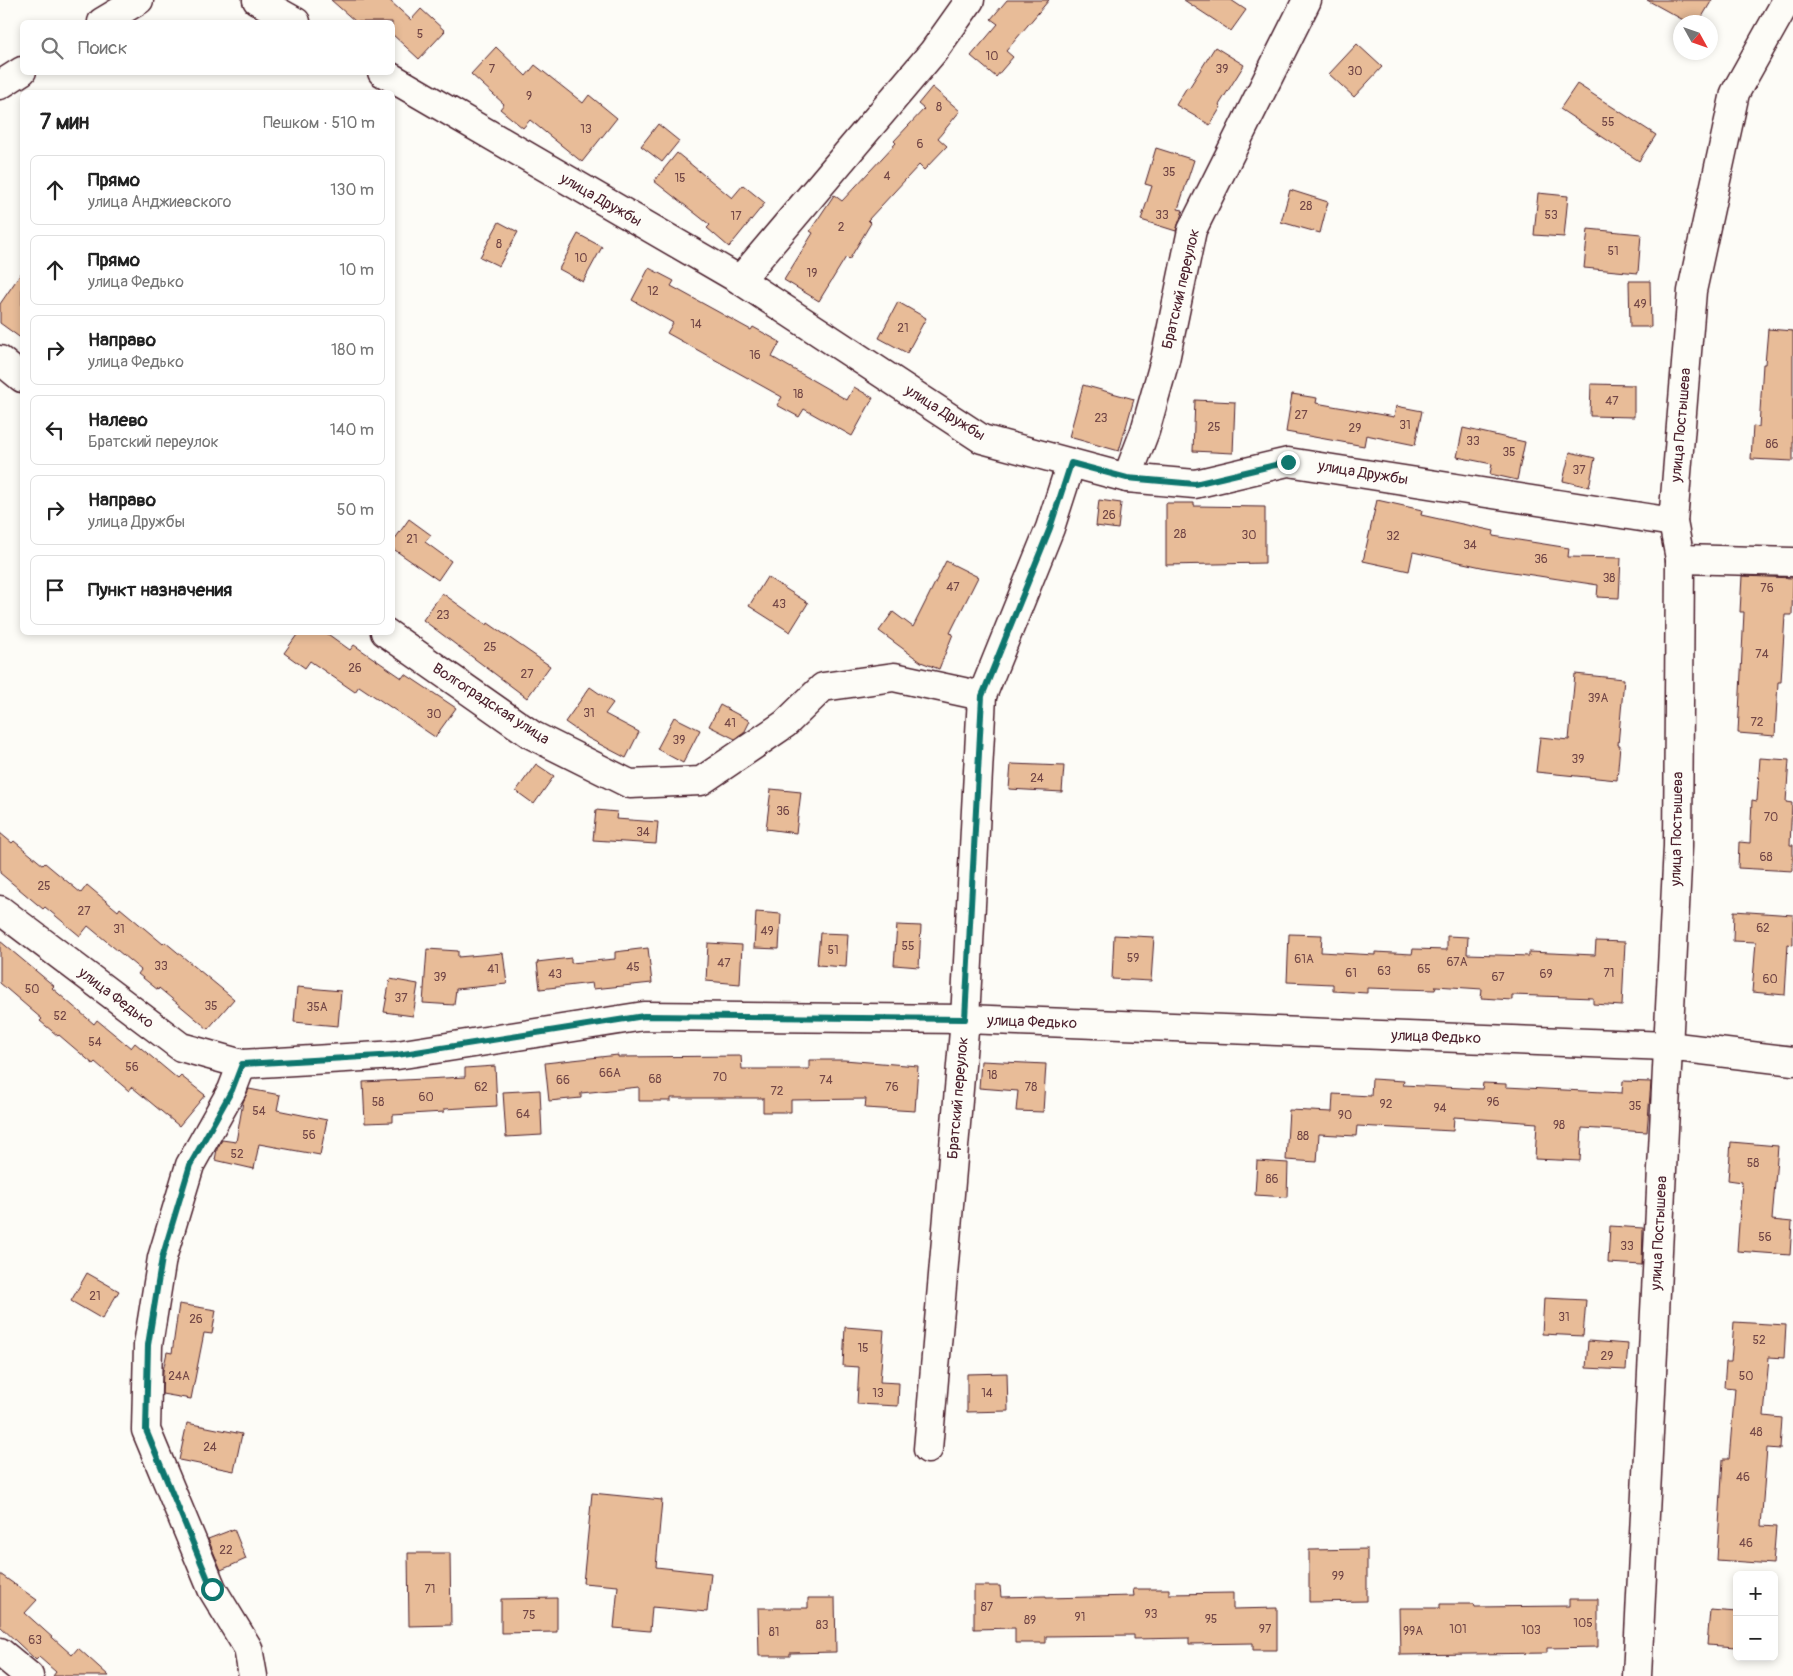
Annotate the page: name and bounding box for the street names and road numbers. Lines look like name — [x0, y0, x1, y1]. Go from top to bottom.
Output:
street label: улица Дружбы — [556, 169, 645, 231]
street label: Братский переулок — [1158, 227, 1204, 351]
street label: улица Постышева — [1666, 367, 1695, 484]
street label: улица Дружбы — [901, 380, 989, 445]
street label: улица Дружбы — [1316, 456, 1409, 489]
street label: Волгоградская улица — [429, 659, 553, 749]
street label: улица Постышева — [1666, 772, 1687, 887]
street label: улица Федько — [74, 963, 158, 1033]
street label: улица Федько — [986, 1011, 1077, 1033]
street label: улица Федько — [1390, 1026, 1481, 1048]
street label: Братский переулок — [943, 1036, 973, 1160]
street label: улица Постышева — [1646, 1175, 1671, 1292]

